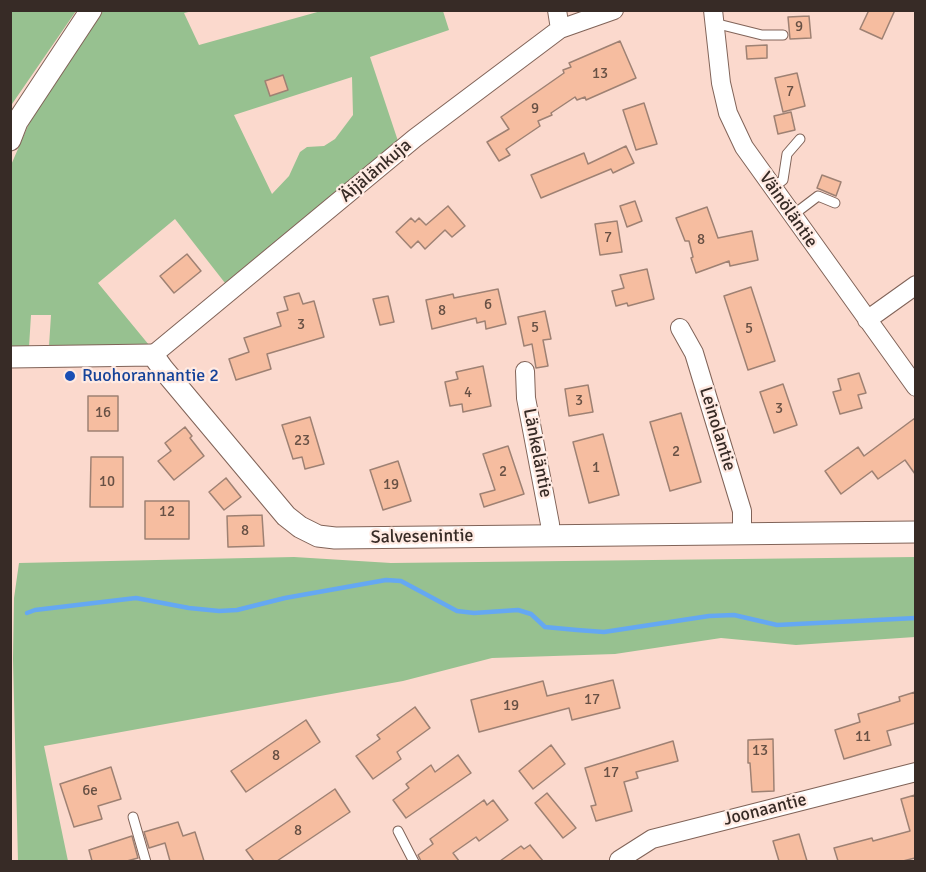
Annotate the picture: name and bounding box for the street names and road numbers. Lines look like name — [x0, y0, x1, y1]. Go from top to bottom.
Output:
street label: Äijälänkuja — [336, 135, 416, 207]
street label: Väinöläntie — [754, 168, 822, 252]
street label: Leinolantie — [694, 384, 740, 474]
street label: Länkeläntie — [518, 407, 556, 499]
street label: Salvesenintie — [370, 525, 474, 549]
street label: Joonaantie — [721, 789, 809, 831]

